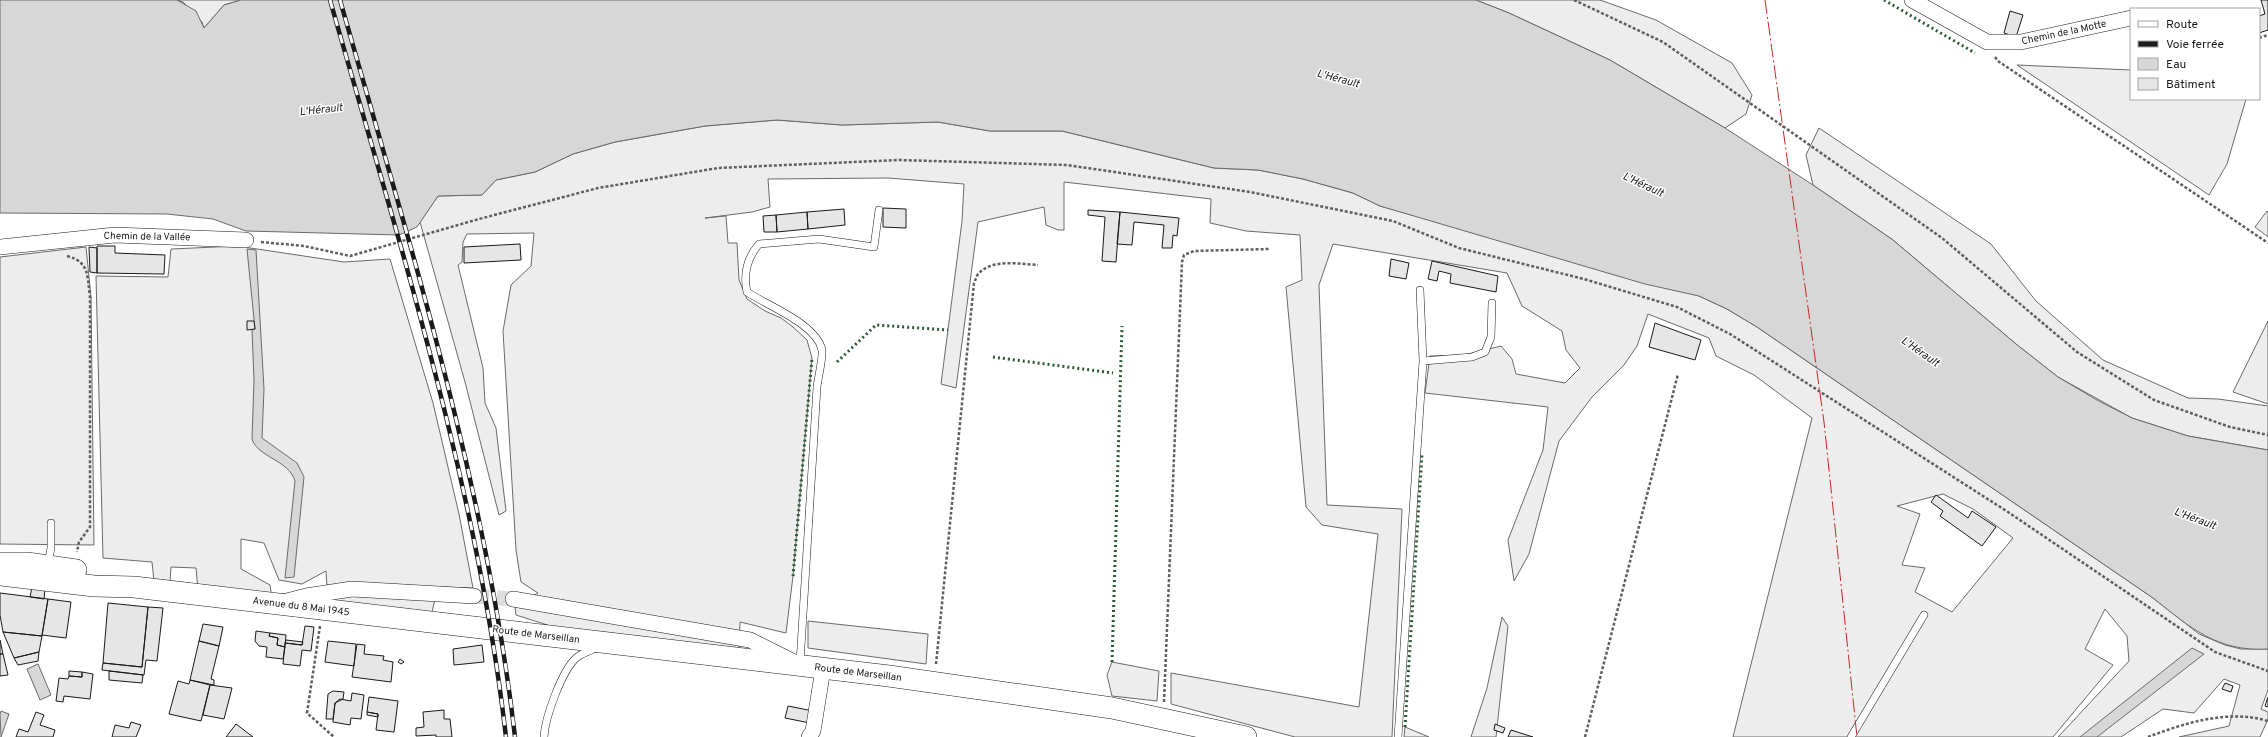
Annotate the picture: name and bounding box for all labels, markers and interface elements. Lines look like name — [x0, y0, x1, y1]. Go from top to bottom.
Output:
legend — [2130, 8, 2260, 100]
text: Route — [2166, 17, 2198, 33]
street label: Chemin de la Motte — [2020, 18, 2108, 48]
text: Voie ferrée — [2166, 37, 2224, 53]
text: Eau — [2166, 57, 2186, 73]
water label: L'Hérault — [1315, 67, 1362, 92]
text: Bâtiment — [2166, 77, 2216, 93]
water label: L'Hérault — [299, 101, 344, 119]
water label: L'Hérault — [1620, 169, 1667, 201]
street label: Chemin de la Vallée — [103, 230, 191, 244]
water label: L'Hérault — [1898, 334, 1943, 371]
water label: L'Hérault — [2172, 505, 2219, 533]
street label: Avenue du 8 Mai 1945 — [252, 595, 350, 619]
street label: Route de Marseillan — [492, 623, 580, 647]
street label: Route de Marseillan — [814, 661, 902, 685]

